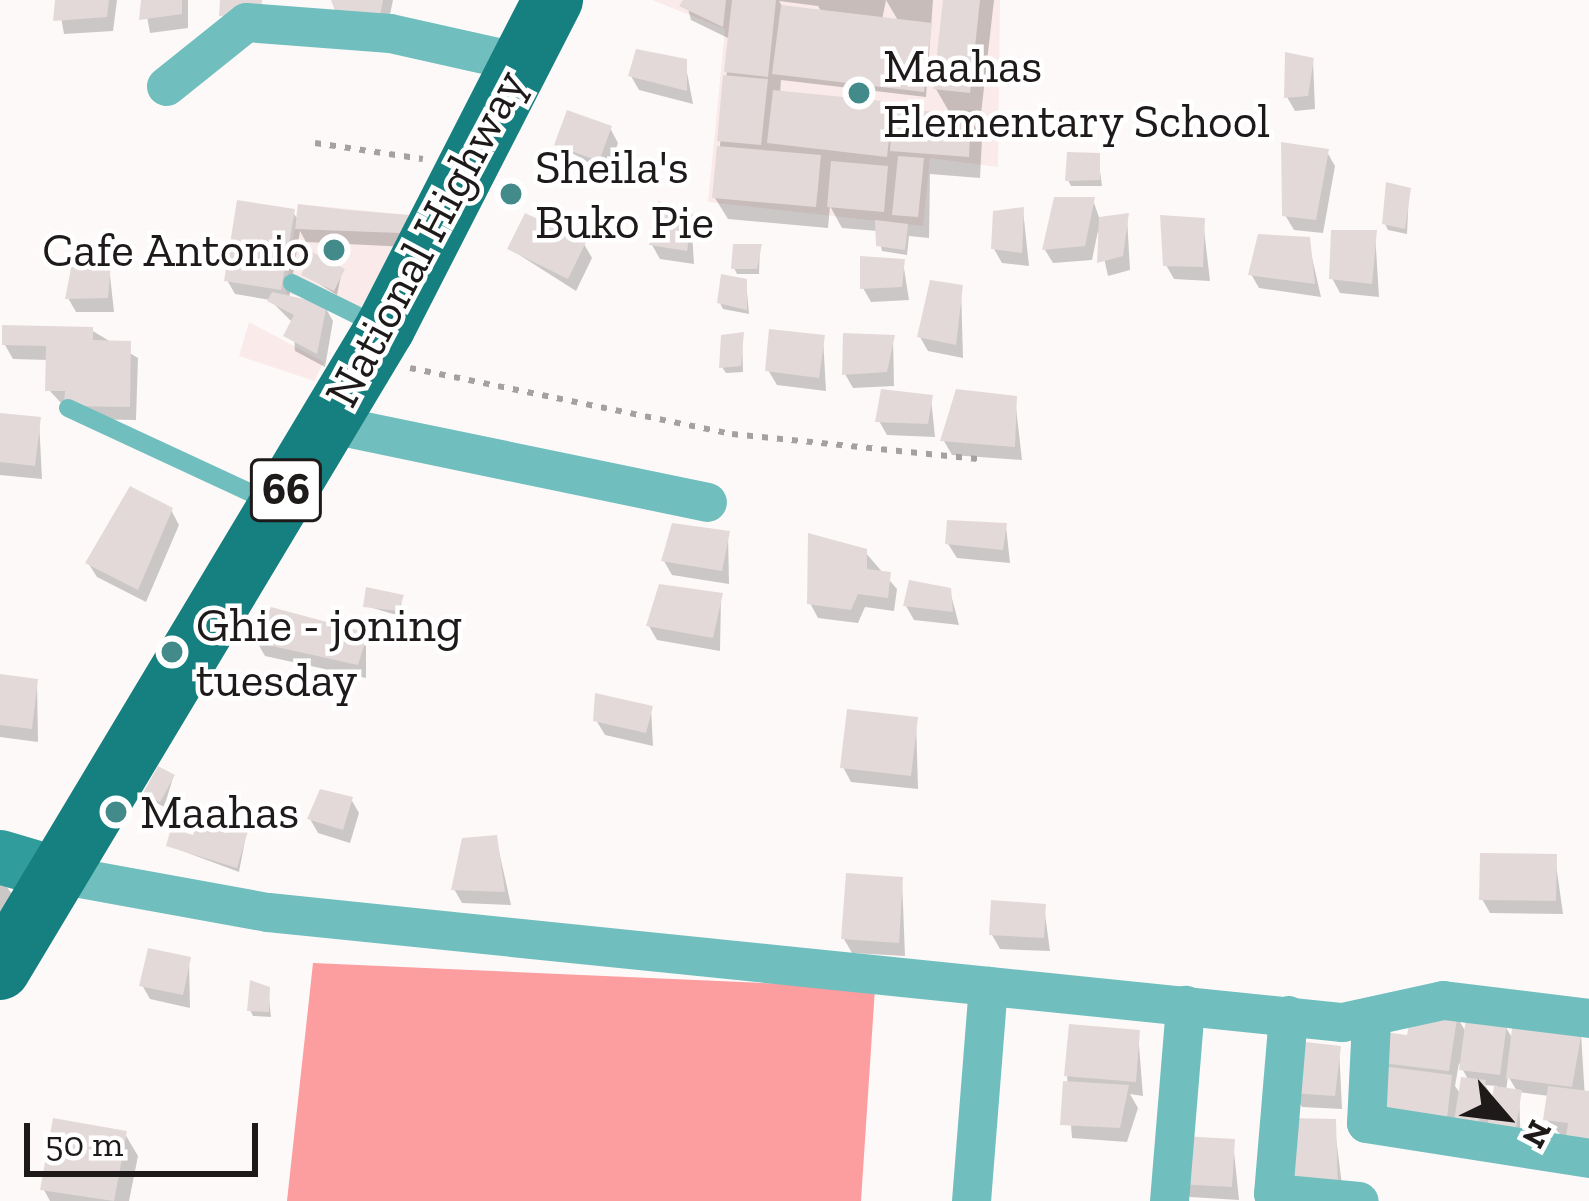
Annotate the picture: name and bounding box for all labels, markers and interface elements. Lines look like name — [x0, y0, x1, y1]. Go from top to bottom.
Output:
place label: Maahas Elementary School — [883, 36, 1271, 149]
street label: National Highway — [312, 60, 538, 416]
marker: Maahas Elementary School — [846, 80, 872, 106]
place label: Sheila's Buko Pie — [535, 137, 714, 250]
marker: Sheila's Buko Pie — [498, 181, 524, 207]
place label: Cafe Antonio — [41, 221, 310, 279]
marker: Cafe Antonio — [321, 237, 347, 263]
road number: 66 — [247, 451, 325, 529]
place label: Ghie - joning tuesday — [196, 595, 462, 708]
marker: Ghie - joning tuesday — [159, 639, 185, 665]
place label: Maahas — [140, 783, 299, 841]
marker: Maahas — [103, 799, 129, 825]
north arrow — [1445, 1057, 1565, 1177]
scale bar — [30, 1099, 264, 1173]
text: N — [1514, 1114, 1560, 1154]
text: 50 m — [45, 1122, 123, 1165]

